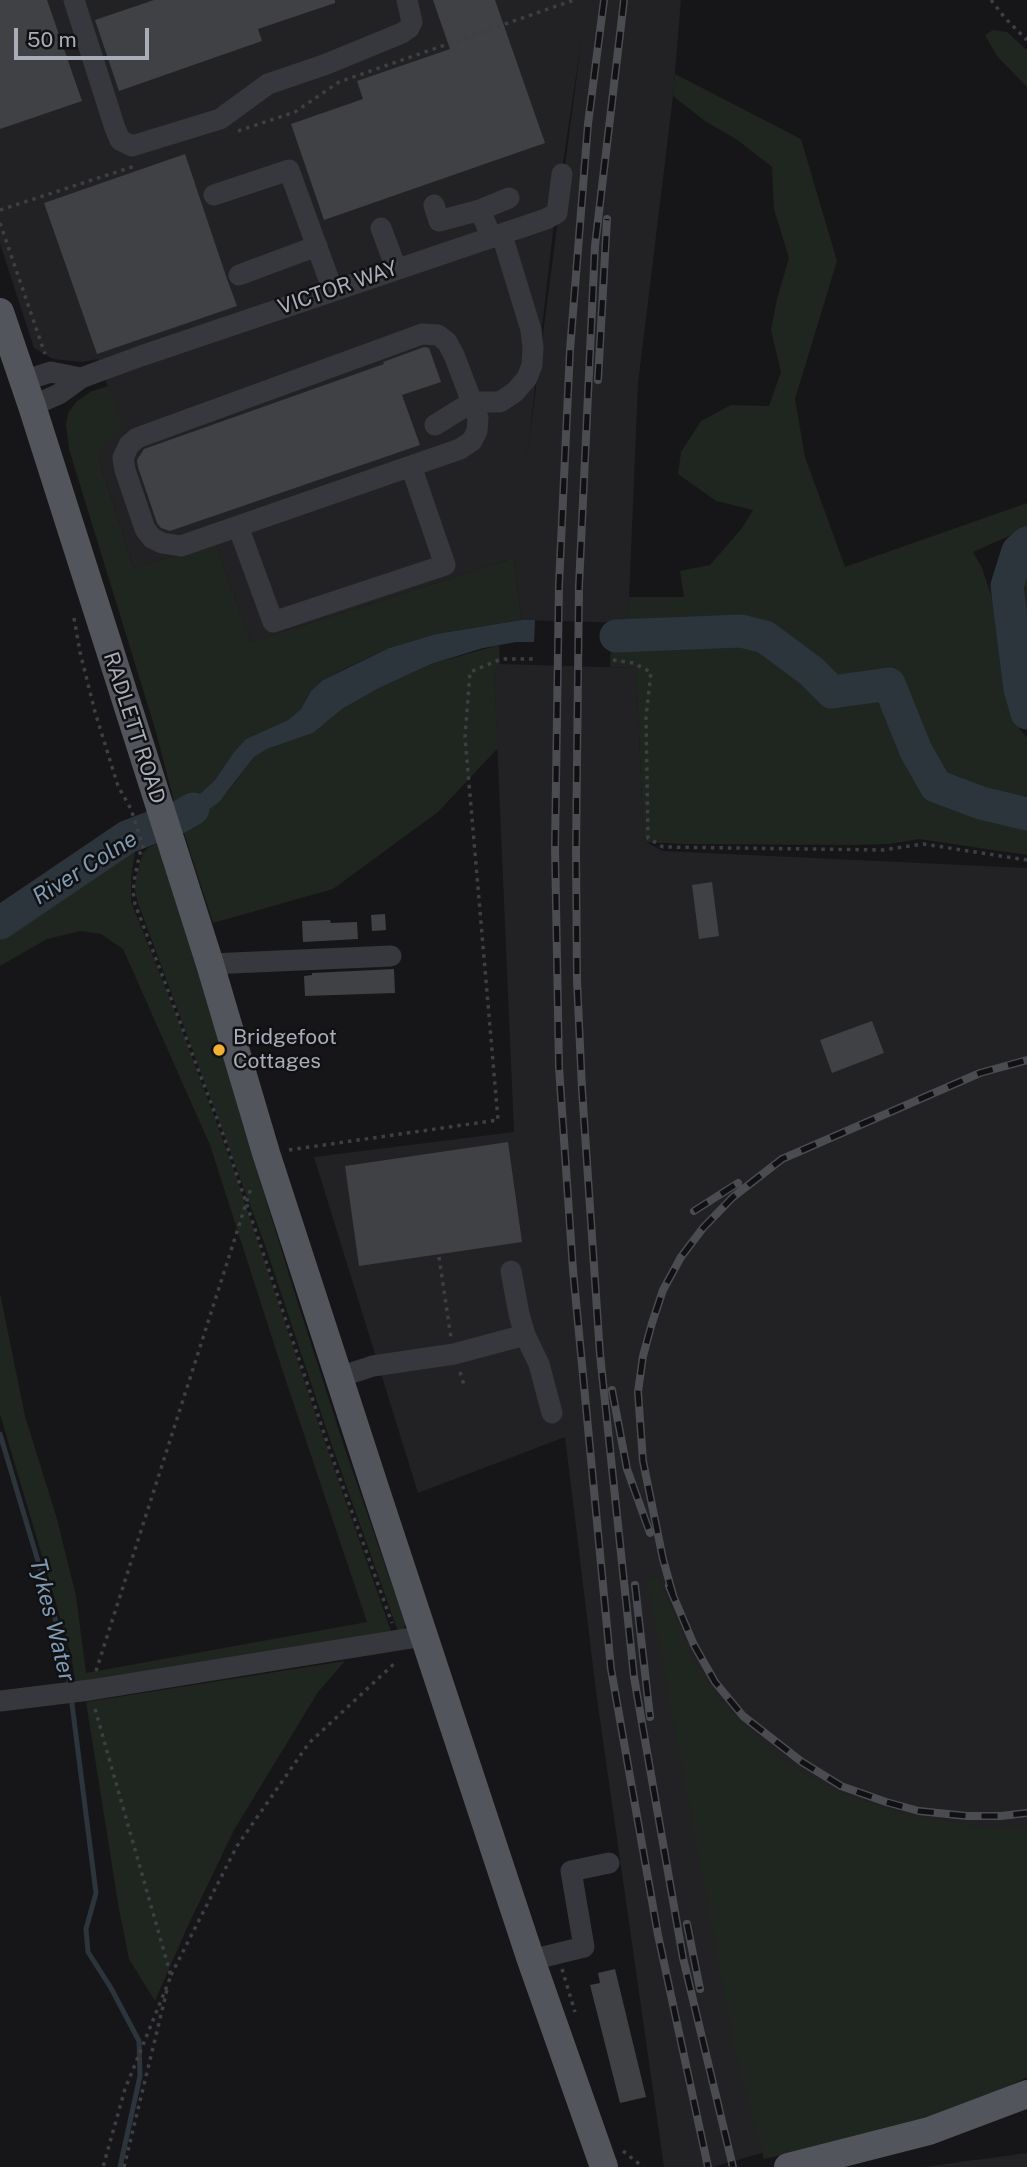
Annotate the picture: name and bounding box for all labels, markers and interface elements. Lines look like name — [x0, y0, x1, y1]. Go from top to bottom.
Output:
scale bar — [18, 14, 152, 58]
text: 50 m — [27, 27, 77, 52]
street label: VICTOR WAY — [275, 256, 401, 320]
street label: RADLETT ROAD — [98, 649, 170, 807]
water label: River Colne — [28, 825, 142, 911]
place label: Bridgefoot Cottages — [233, 1025, 337, 1075]
marker: Bridgefoot Cottages — [211, 1042, 227, 1058]
water label: Tykes Water — [23, 1555, 81, 1685]

